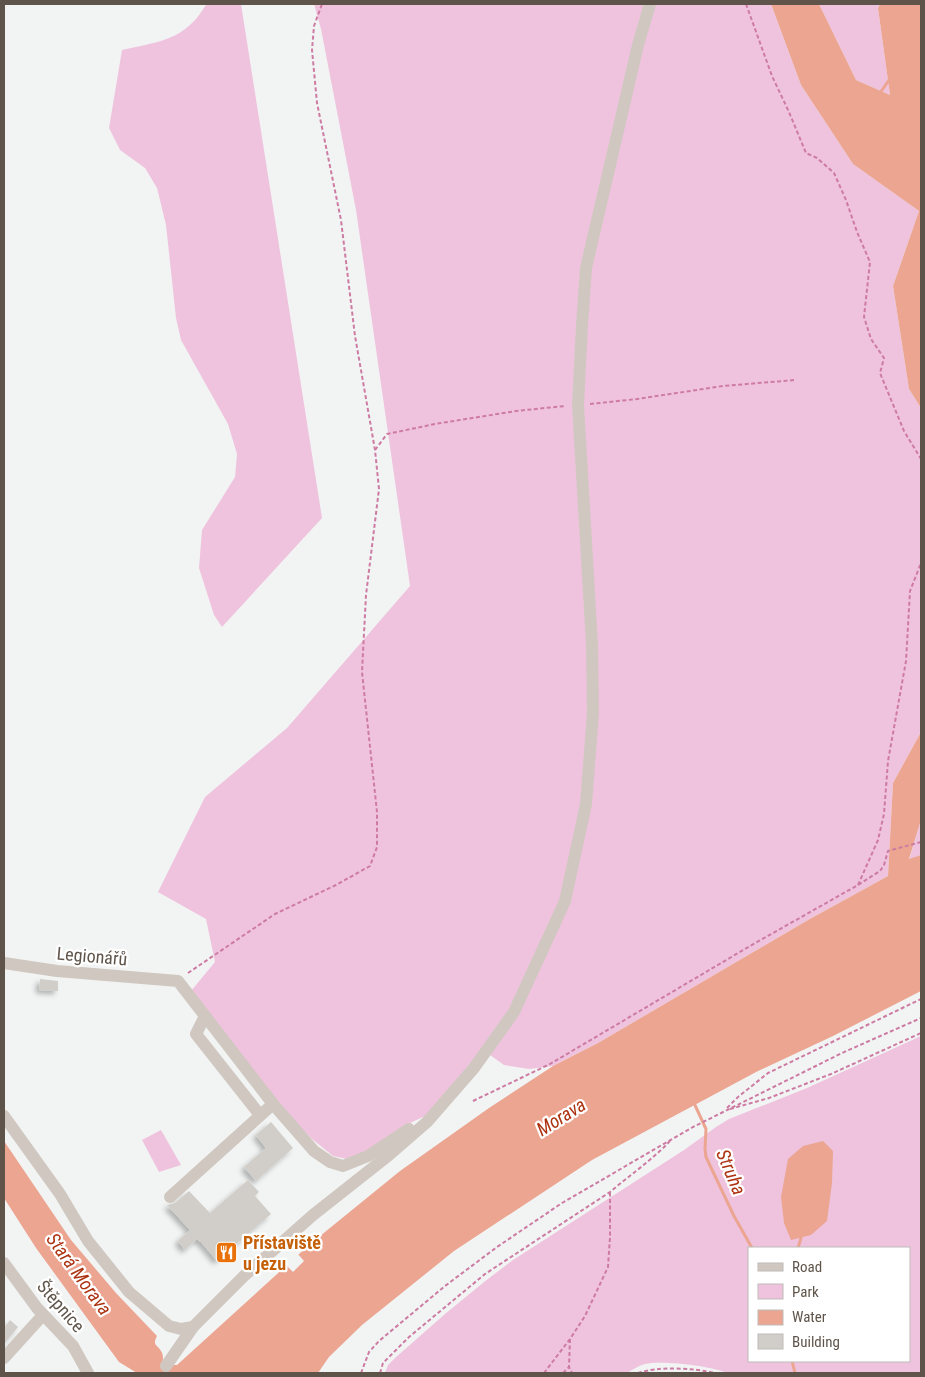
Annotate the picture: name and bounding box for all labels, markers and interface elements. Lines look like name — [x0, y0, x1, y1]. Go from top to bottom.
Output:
street label: Legionářů — [56, 942, 128, 970]
water label: Morava — [532, 1093, 590, 1141]
water label: Struha — [711, 1146, 751, 1198]
water label: Stará Morava — [42, 1228, 116, 1320]
place label: Přístaviště u jezu — [243, 1232, 321, 1274]
restaurant icon: Přístaviště u jezu — [215, 1240, 239, 1264]
legend — [748, 1247, 910, 1362]
text: Road — [792, 1258, 822, 1276]
street label: Štěpnice — [33, 1276, 89, 1336]
text: Park — [792, 1283, 819, 1301]
text: Water — [792, 1308, 827, 1326]
text: Building — [792, 1333, 840, 1351]

